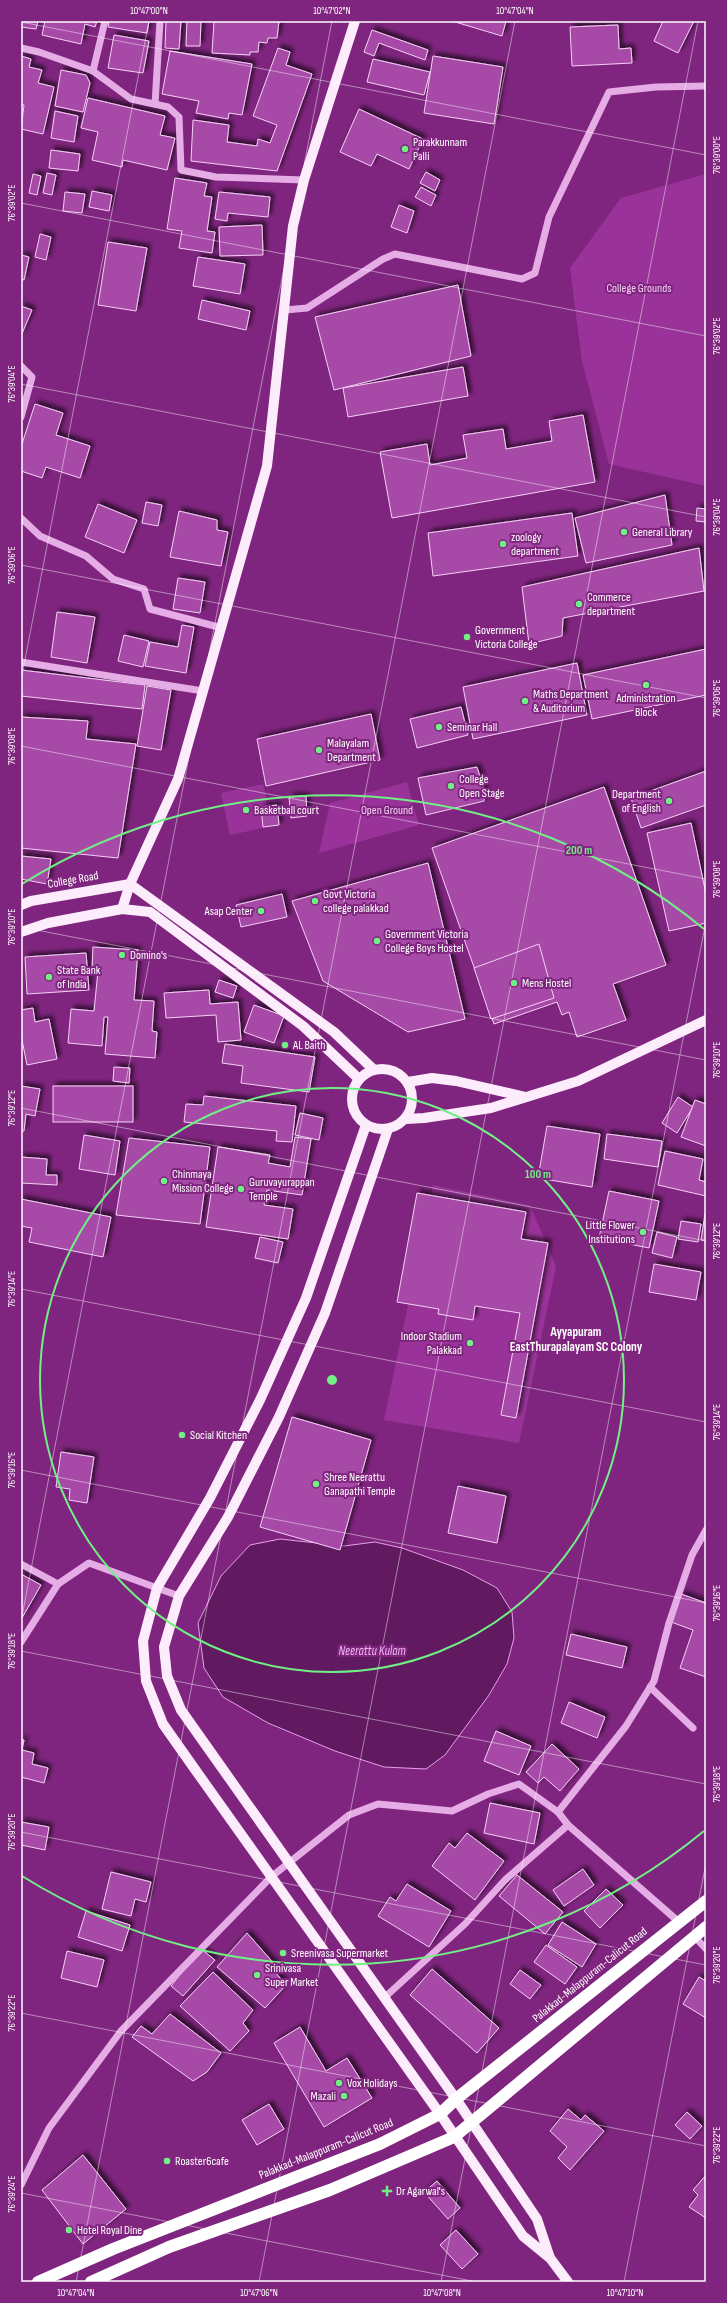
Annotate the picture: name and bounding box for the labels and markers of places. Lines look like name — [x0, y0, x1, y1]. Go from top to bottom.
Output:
place label: Parakkunnam Palli — [413, 135, 467, 164]
marker: Parakkunnam Palli — [400, 144, 410, 154]
place label: General Library — [632, 525, 693, 540]
marker: General Library — [619, 527, 629, 537]
place label: zoology department — [511, 530, 559, 559]
marker: zoology department — [498, 539, 508, 549]
place label: Commerce department — [587, 590, 635, 619]
marker: Commerce department — [574, 599, 584, 609]
place label: Government Victoria College — [475, 623, 538, 652]
marker: Government Victoria College — [462, 632, 472, 642]
marker: Administration Block — [641, 680, 651, 690]
place label: Maths Department & Auditorium — [533, 687, 609, 716]
place label: Administration Block — [615, 691, 676, 720]
marker: Maths Department & Auditorium — [520, 696, 530, 706]
place label: Seminar Hall — [447, 720, 497, 735]
marker: Seminar Hall — [434, 722, 444, 732]
place label: Malayalam Department — [327, 736, 376, 765]
marker: Malayalam Department — [314, 745, 324, 755]
place label: College Open Stage — [459, 772, 505, 801]
marker: College Open Stage — [446, 781, 456, 791]
place label: Department of English — [612, 787, 661, 816]
marker: Department of English — [664, 796, 674, 806]
place label: Basketball court — [254, 803, 319, 818]
marker: Basketball court — [241, 805, 251, 815]
place label: Govt Victoria college palakkad — [323, 887, 389, 916]
marker: Govt Victoria college palakkad — [310, 896, 320, 906]
place label: Asap Center — [203, 904, 254, 919]
marker: Asap Center — [256, 906, 266, 916]
place label: Government Victoria College Boys Hostel — [385, 927, 469, 956]
marker: Government Victoria College Boys Hostel — [372, 936, 382, 946]
place label: Domino's — [130, 948, 167, 963]
marker: Domino's — [117, 950, 127, 960]
place label: State Bank of India — [57, 963, 101, 992]
marker: State Bank of India — [44, 972, 54, 982]
place label: Mens Hostel — [522, 976, 571, 991]
marker: Mens Hostel — [509, 978, 519, 988]
place label: AL Baith — [292, 1038, 326, 1053]
marker: AL Baith — [280, 1040, 290, 1050]
place label: Chinmaya Mission College — [172, 1167, 234, 1196]
place label: Guruvayurappan Temple — [249, 1175, 315, 1204]
marker: Chinmaya Mission College — [159, 1176, 169, 1186]
marker: Guruvayurappan Temple — [236, 1184, 246, 1194]
place label: Little Flower Institutions — [585, 1218, 636, 1247]
marker: Little Flower Institutions — [638, 1227, 648, 1237]
place label: Indoor Stadium Palakkad — [401, 1329, 462, 1358]
marker: Indoor Stadium Palakkad — [465, 1338, 475, 1348]
centre of rings — [325, 1373, 339, 1387]
place label: Social Kitchen — [190, 1428, 247, 1443]
marker: Social Kitchen — [177, 1430, 187, 1440]
place label: Shree Neerattu Ganapathi Temple — [324, 1470, 396, 1499]
marker: Shree Neerattu Ganapathi Temple — [311, 1479, 321, 1489]
place label: Sreenivasa Supermarket — [291, 1946, 389, 1961]
marker: Sreenivasa Supermarket — [278, 1948, 288, 1958]
place label: Srinivasa Super Market — [265, 1961, 319, 1990]
marker: Srinivasa Super Market — [252, 1970, 262, 1980]
place label: Vox Holidays — [347, 2076, 398, 2091]
marker: Vox Holidays — [334, 2078, 344, 2088]
place label: Mazali — [311, 2089, 336, 2104]
marker: Mazali — [339, 2091, 349, 2101]
place label: Roaster6cafe — [175, 2154, 229, 2169]
marker: Roaster6cafe — [162, 2156, 172, 2166]
place label: Dr Agarwal's — [396, 2184, 445, 2199]
marker: Dr Agarwal's — [381, 2185, 393, 2197]
place label: Hotel Royal Dine — [77, 2223, 142, 2238]
marker: Hotel Royal Dine — [64, 2225, 74, 2235]

